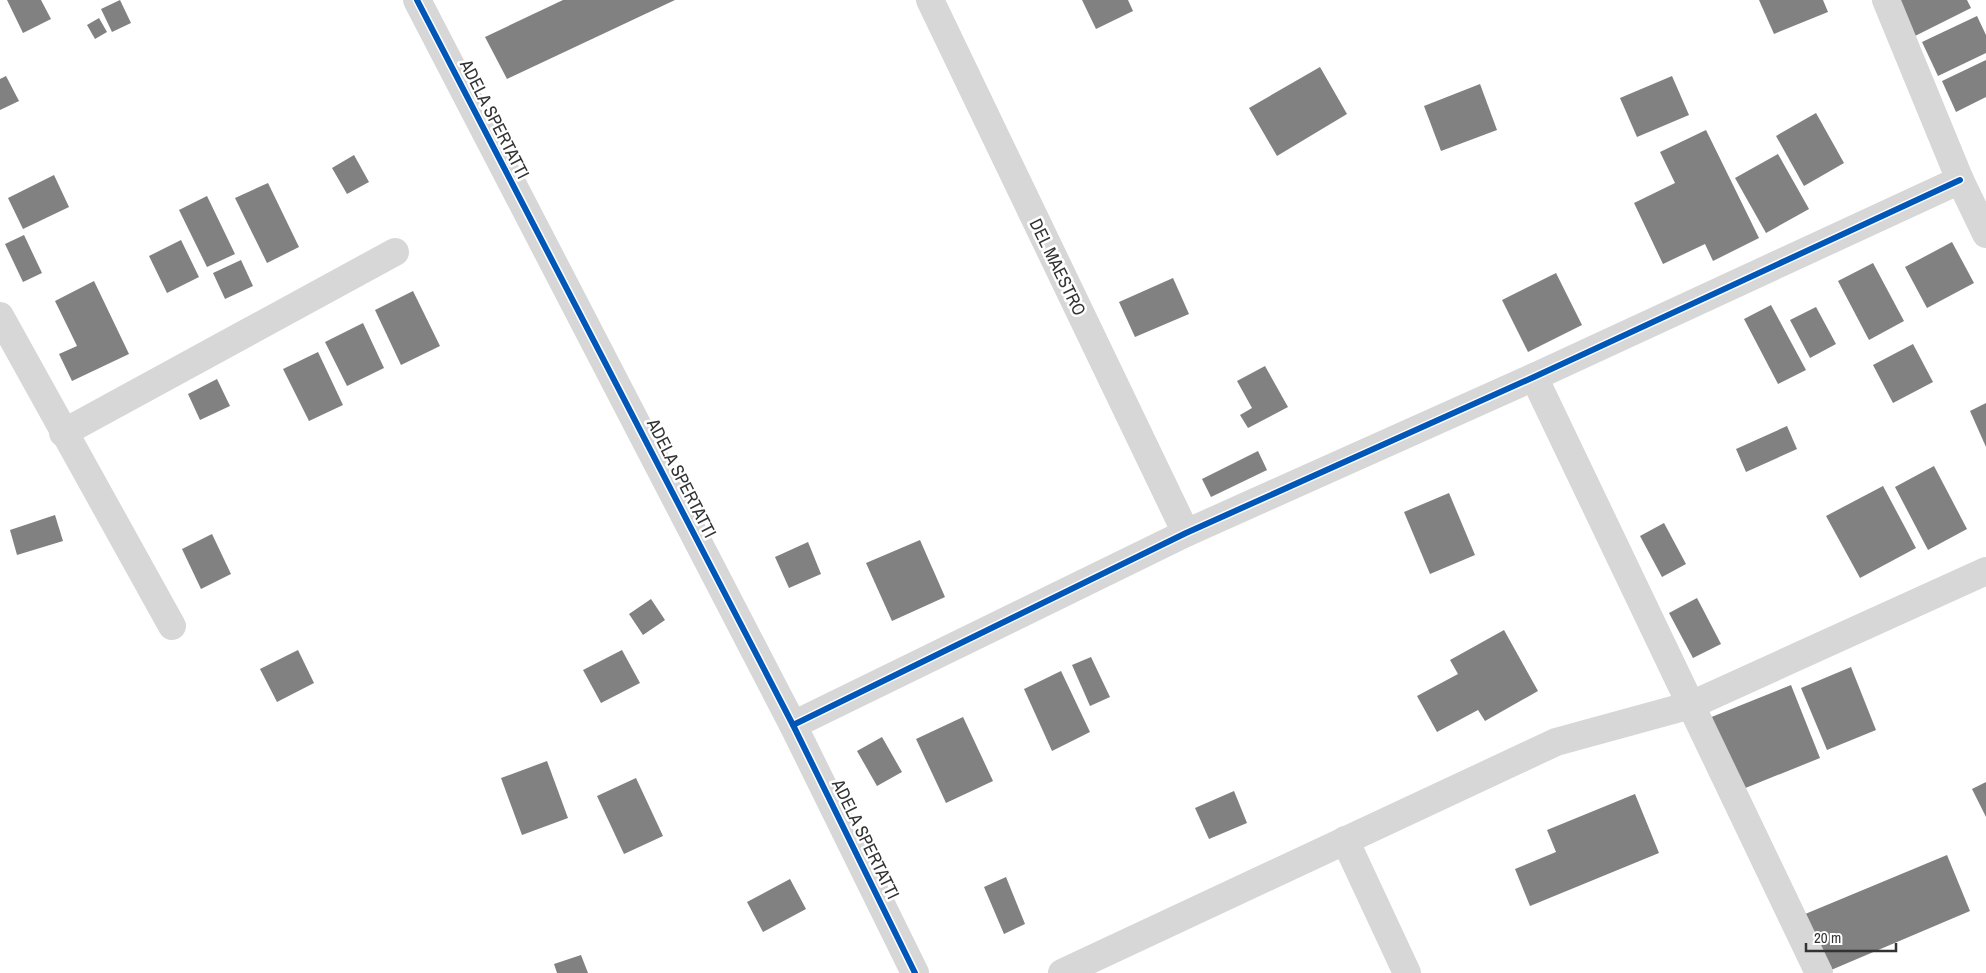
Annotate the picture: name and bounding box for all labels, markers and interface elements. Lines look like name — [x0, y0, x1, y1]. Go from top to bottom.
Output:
street label: ADELA SPERTATTI — [454, 54, 536, 183]
street label: DEL MAESTRO — [1024, 214, 1092, 320]
street label: ADELA SPERTATTI — [641, 413, 723, 542]
street label: ADELA SPERTATTI — [826, 774, 906, 903]
scale bar — [1806, 920, 1896, 952]
text: 20 m — [1814, 927, 1841, 948]

